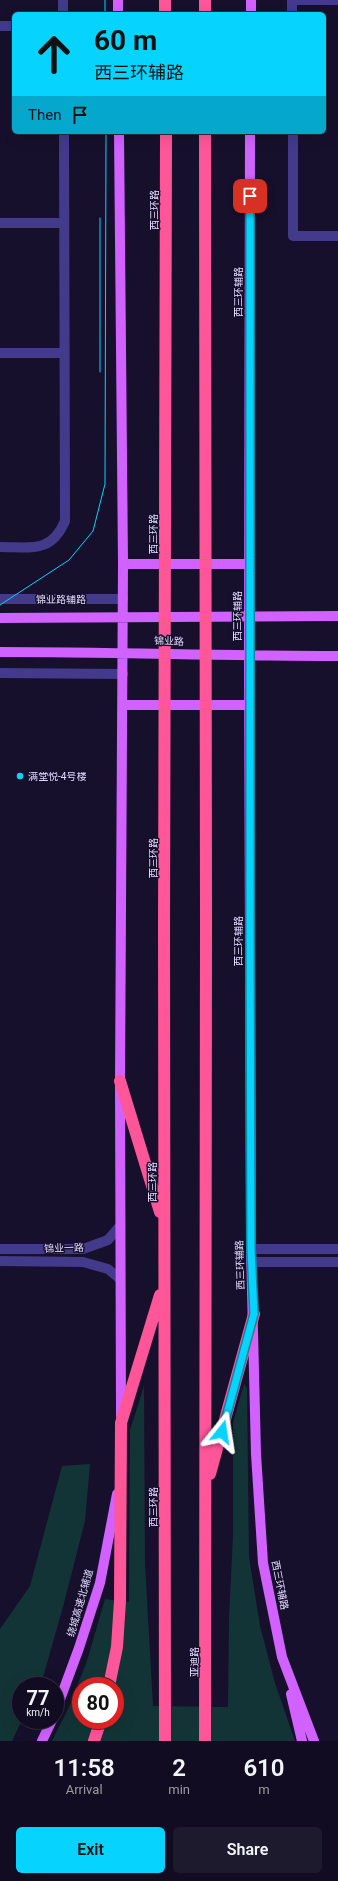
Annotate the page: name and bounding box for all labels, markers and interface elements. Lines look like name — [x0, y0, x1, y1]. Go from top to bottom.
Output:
text: 60 m — [94, 24, 157, 57]
icon: ahead — [28, 28, 80, 80]
text: 西三环辅路 — [94, 62, 184, 83]
icon: arrive — [69, 104, 91, 126]
text: Then — [28, 106, 61, 124]
pin — [233, 179, 267, 213]
icon: arrive — [239, 185, 261, 207]
street label: 西三环路 — [149, 190, 160, 230]
street label: 西三环辅路 — [233, 267, 244, 317]
street label: 西三环路 — [148, 514, 159, 554]
street label: 西三环辅路 — [232, 591, 243, 641]
street label: 锦业路辅路 — [36, 594, 86, 605]
street label: 锦业路 — [154, 635, 184, 647]
marker: 满堂悦-4号楼 — [15, 771, 25, 781]
place label: 满堂悦-4号楼 — [28, 771, 86, 782]
street label: 西三环路 — [148, 838, 159, 878]
street label: 西三环辅路 — [233, 916, 244, 966]
street label: 西三环路 — [147, 1162, 158, 1202]
street label: 西三环辅路 — [234, 1240, 246, 1290]
street label: 锦业一路 — [44, 1242, 84, 1254]
position arrow — [201, 1411, 243, 1453]
street label: 西三环路 — [148, 1487, 159, 1527]
street label: 西三环辅路 — [270, 1559, 290, 1611]
street label: 绕城高速北辅道 — [65, 1568, 95, 1638]
street label: 亚迪路 — [189, 1647, 200, 1677]
speed limit sign: 80 — [72, 1677, 124, 1729]
text: 77 — [27, 1686, 49, 1710]
text: km/h — [26, 1707, 50, 1718]
text: 11:58 — [53, 1754, 115, 1782]
text: 2 — [172, 1754, 186, 1782]
text: 610 — [243, 1754, 285, 1782]
text: Arrival — [66, 1782, 103, 1797]
text: min — [168, 1782, 190, 1797]
text: m — [258, 1782, 270, 1797]
button: Exit — [16, 1827, 165, 1873]
button: Share — [173, 1827, 322, 1873]

